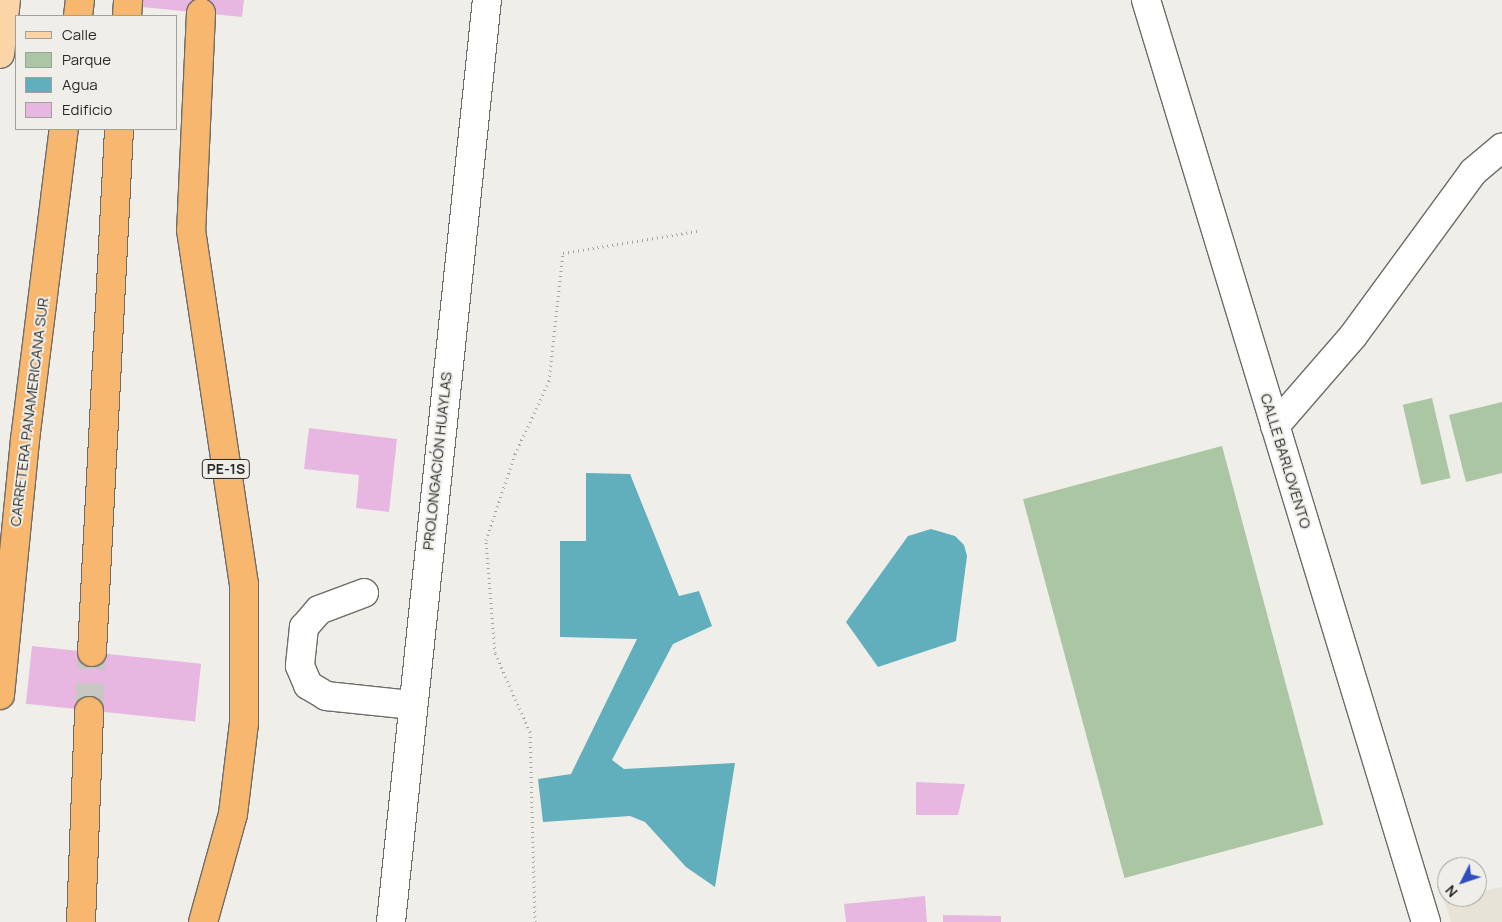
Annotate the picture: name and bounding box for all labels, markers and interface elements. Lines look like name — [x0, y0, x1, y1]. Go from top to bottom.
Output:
legend — [15, 15, 178, 130]
text: Calle — [62, 24, 97, 45]
text: Parque — [62, 49, 111, 70]
text: Agua — [62, 74, 98, 95]
text: Edificio — [62, 99, 112, 120]
street label: CARRETERA PANAMERICANA SUR — [6, 297, 52, 527]
street label: PROLONGACIÓN HUAYLAS — [419, 371, 455, 551]
street label: CALLE BARLOVENTO — [1257, 391, 1315, 531]
road number: PE-1S — [201, 458, 251, 480]
north arrow — [1437, 857, 1487, 907]
text: N — [1441, 881, 1462, 902]

